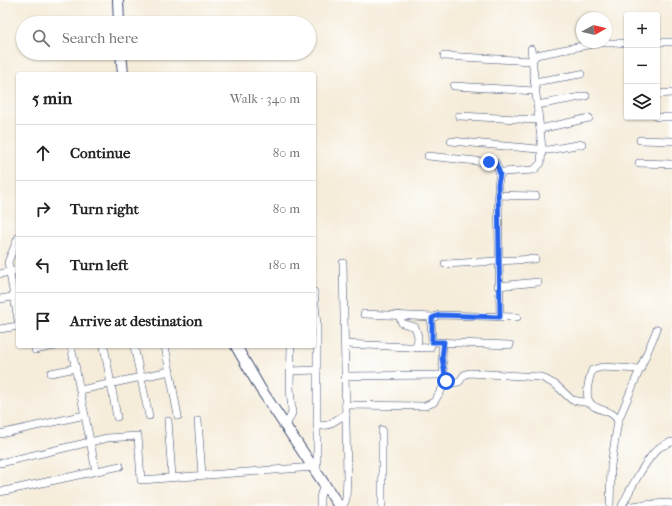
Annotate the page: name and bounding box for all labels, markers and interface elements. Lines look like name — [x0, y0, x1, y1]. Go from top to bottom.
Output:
north arrow — [576, 12, 612, 48]
map controls — [624, 12, 660, 120]
button: + — [624, 12, 660, 48]
search box — [16, 16, 316, 60]
icon: search — [30, 27, 52, 49]
text: Search here — [62, 29, 138, 47]
button: − — [624, 48, 660, 84]
button: layers — [624, 84, 660, 120]
text: 5 min — [32, 88, 72, 108]
text: Walk · 340 m — [230, 91, 300, 106]
icon: ahead — [32, 142, 54, 164]
text: Continue — [70, 144, 130, 162]
text: 80 m — [273, 145, 300, 160]
route end — [480, 153, 498, 171]
icon: right — [32, 198, 54, 220]
text: Turn right — [70, 200, 139, 218]
text: 80 m — [273, 201, 300, 216]
icon: left — [32, 254, 54, 276]
text: Turn left — [70, 256, 128, 274]
text: 180 m — [268, 257, 300, 272]
icon: arrive — [32, 310, 54, 332]
text: Arrive at destination — [70, 312, 202, 330]
route start — [437, 372, 455, 390]

